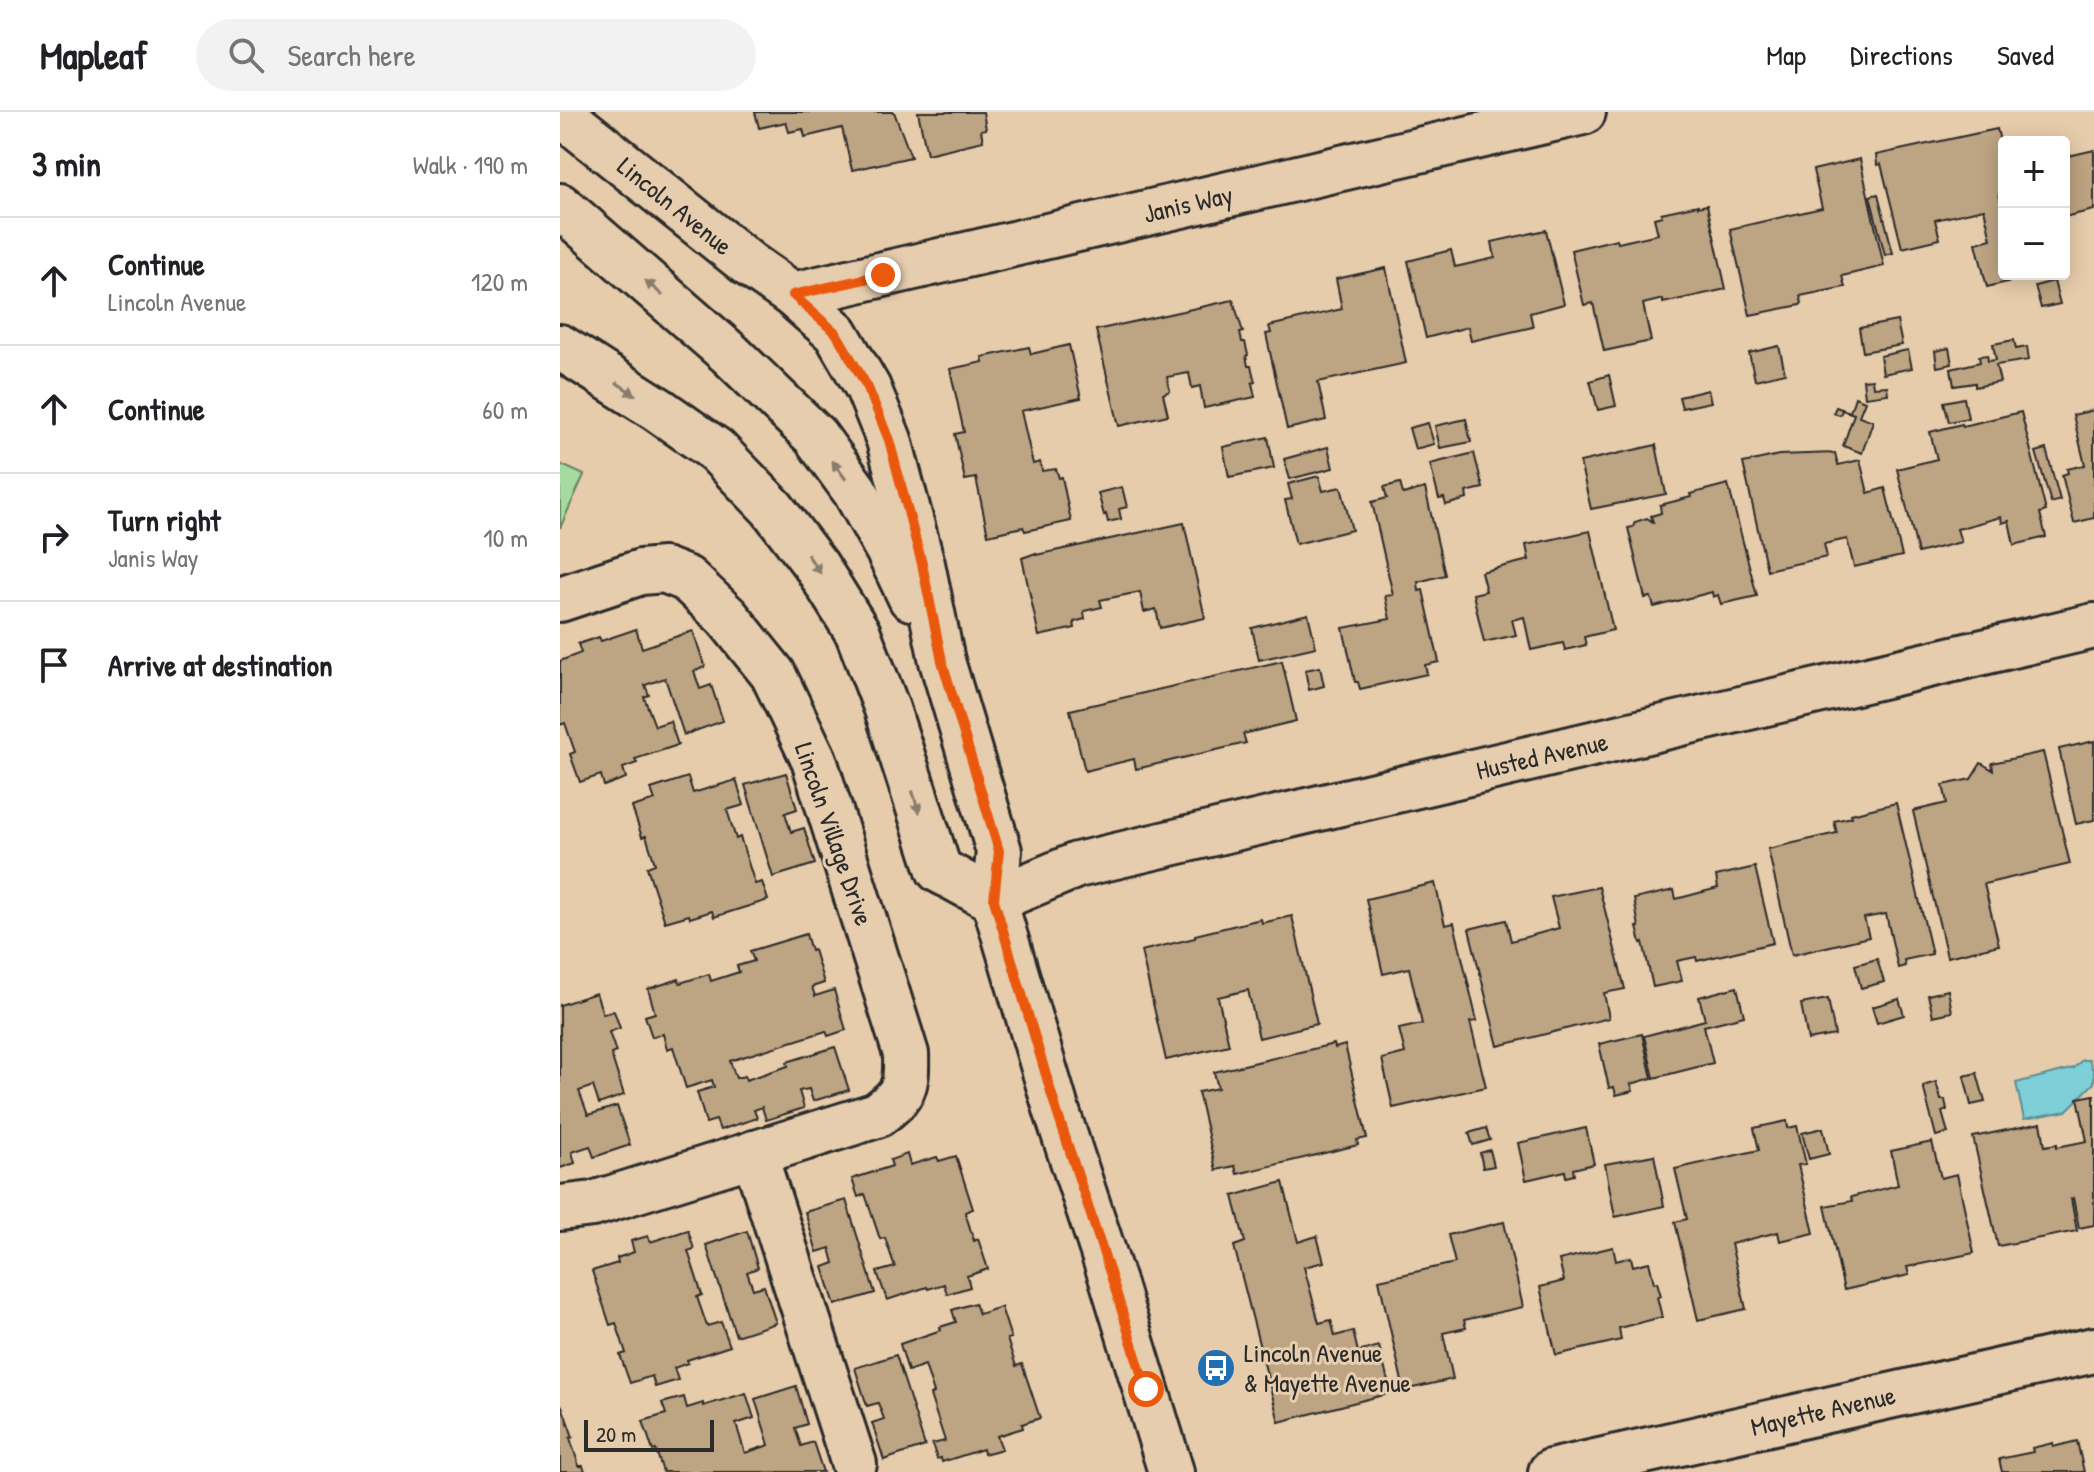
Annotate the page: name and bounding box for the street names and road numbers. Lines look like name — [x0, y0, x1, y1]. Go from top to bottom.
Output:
street label: Lincoln Avenue — [611, 148, 740, 263]
street label: Janis Way — [1140, 176, 1236, 231]
street label: Husted Avenue — [1473, 723, 1611, 788]
street label: Lincoln Village Drive — [787, 738, 882, 930]
street label: Mayette Avenue — [1747, 1377, 1899, 1444]

